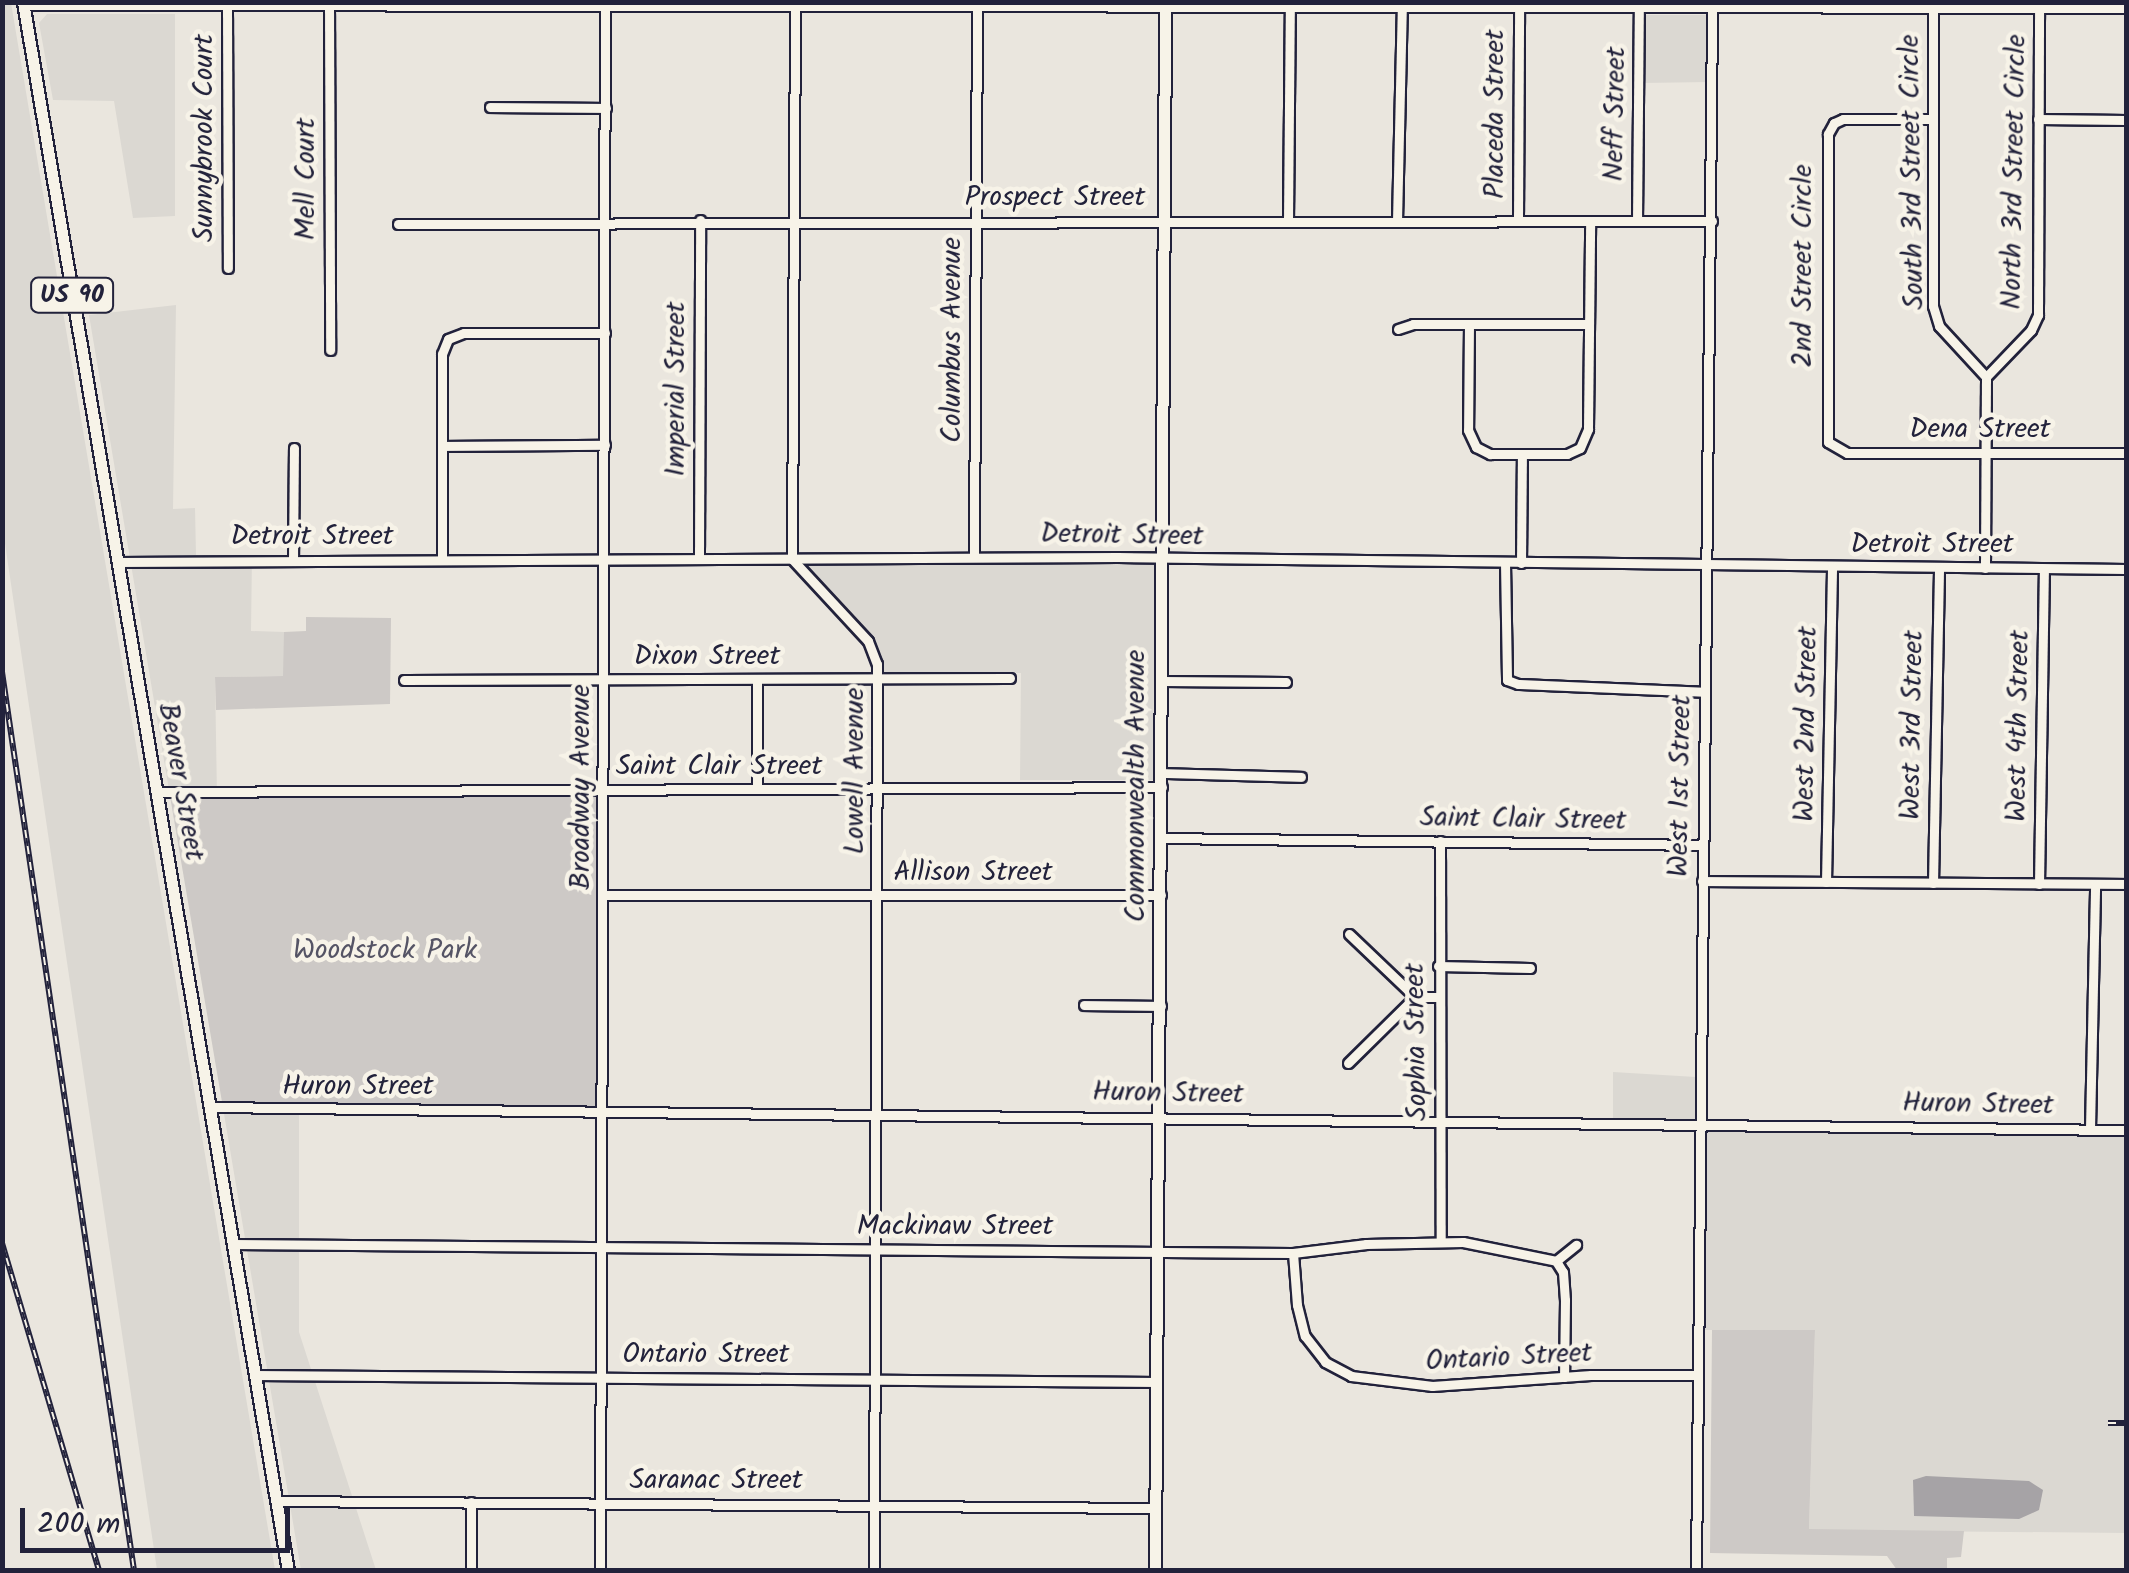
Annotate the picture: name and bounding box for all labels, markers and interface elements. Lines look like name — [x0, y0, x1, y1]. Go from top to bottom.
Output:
street label: Placeda Street — [1479, 29, 1513, 199]
street label: Sunnybrook Court — [188, 34, 222, 242]
street label: South 3rd Street Circle — [1894, 34, 1932, 310]
street label: North 3rd Street Circle — [1996, 34, 2034, 310]
street label: Neff Street — [1598, 46, 1634, 182]
street label: Mell Court — [290, 118, 324, 240]
street label: 2nd Street Circle — [1787, 164, 1821, 368]
street label: Prospect Street — [965, 181, 1145, 215]
street label: Columbus Avenue — [936, 237, 970, 443]
road number: US 90 — [30, 275, 114, 315]
street label: Imperial Street — [660, 301, 694, 477]
street label: Dena Street — [1910, 413, 2050, 447]
street label: Detroit Street — [1040, 518, 1204, 554]
street label: Detroit Street — [230, 520, 394, 554]
street label: Detroit Street — [1850, 528, 2014, 562]
street label: West 2nd Street — [1788, 626, 1826, 822]
street label: West 3rd Street — [1895, 630, 1931, 820]
street label: West 4th Street — [2001, 630, 2037, 822]
street label: Dixon Street — [634, 640, 780, 674]
street label: Commonwealth Avenue — [1120, 650, 1154, 922]
street label: Broadway Avenue — [565, 684, 599, 890]
street label: Lowell Avenue — [839, 688, 873, 854]
street label: West 1st Street — [1663, 695, 1699, 877]
street label: Beaver Street — [150, 701, 210, 863]
street label: Saint Clair Street — [616, 750, 822, 784]
street label: Saint Clair Street — [1419, 801, 1627, 839]
street label: Allison Street — [893, 856, 1053, 890]
park label: Woodstock Park — [293, 934, 477, 968]
street label: Sophia Street — [1399, 963, 1435, 1121]
street label: Huron Street — [282, 1070, 434, 1104]
street label: Huron Street — [1092, 1076, 1244, 1112]
street label: Huron Street — [1902, 1087, 2054, 1123]
street label: Mackinaw Street — [857, 1210, 1053, 1244]
street label: Ontario Street — [1425, 1337, 1593, 1379]
street label: Ontario Street — [623, 1338, 789, 1372]
street label: Saranac Street — [629, 1464, 803, 1498]
scale bar — [25, 1488, 295, 1550]
text: 200 m — [37, 1501, 120, 1549]

